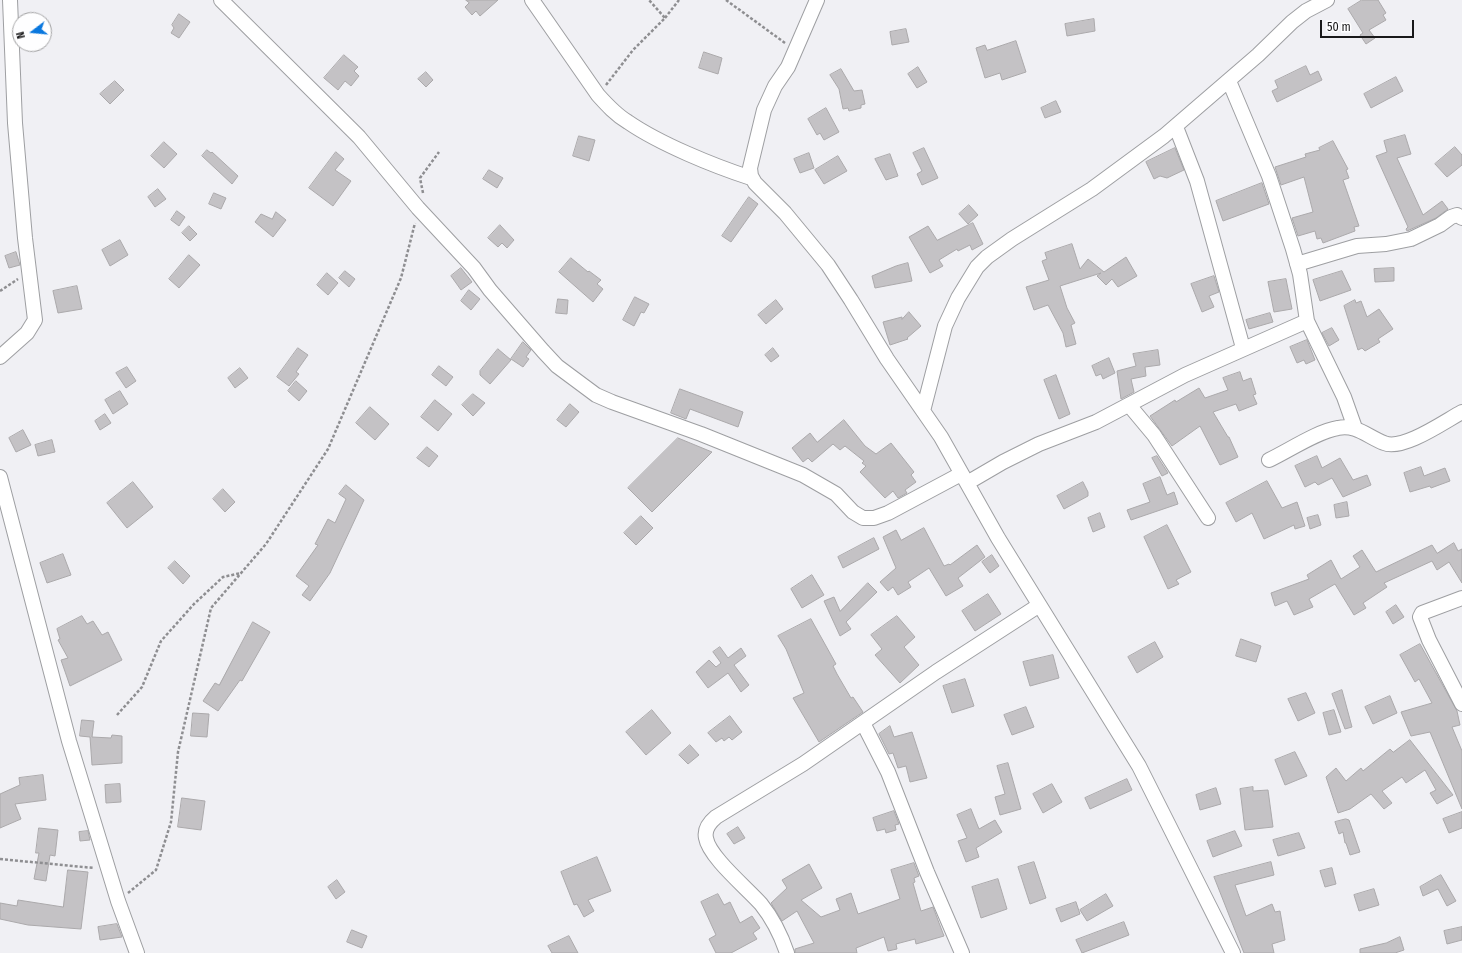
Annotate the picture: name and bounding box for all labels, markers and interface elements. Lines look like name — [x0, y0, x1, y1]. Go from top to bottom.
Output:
north arrow — [12, 12, 52, 52]
scale bar — [1322, 12, 1416, 38]
text: 50 m — [1327, 20, 1351, 34]
text: N — [14, 30, 28, 40]

